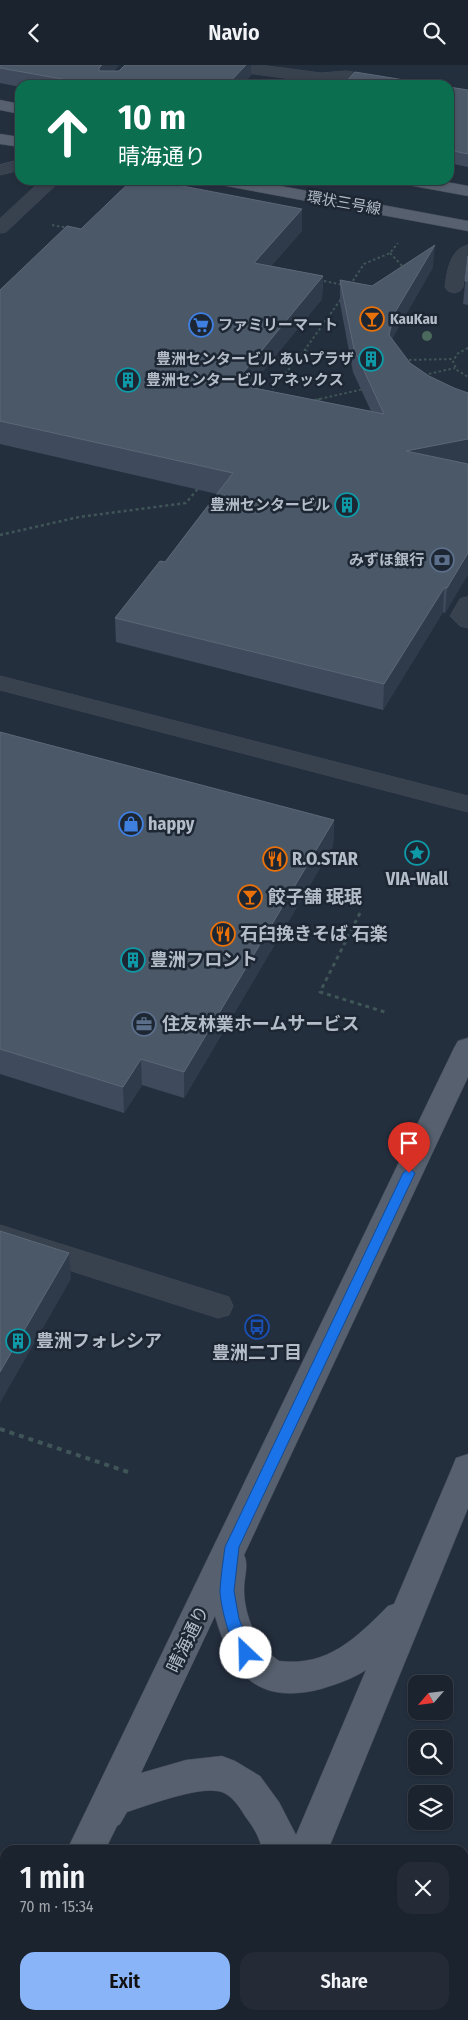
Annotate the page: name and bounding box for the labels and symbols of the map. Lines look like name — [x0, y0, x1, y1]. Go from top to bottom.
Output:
street label: 環状三号線 — [305, 188, 383, 218]
bar icon: KauKau — [359, 306, 385, 332]
place label: KauKau — [390, 310, 438, 328]
supermarket icon: ファミリーマート — [188, 312, 214, 338]
place label: ファミリーマート — [218, 316, 338, 334]
building icon: 豊洲センタービル あいプラザ — [358, 346, 384, 372]
place label: 豊洲センタービル あいプラザ — [156, 350, 354, 368]
building icon: 豊洲センタービル アネックス — [115, 367, 141, 393]
place label: 豊洲センタービル アネックス — [146, 371, 344, 389]
building icon: 豊洲センタービル — [334, 492, 360, 518]
place label: 豊洲センタービル — [210, 496, 330, 514]
bank icon: みずほ銀行 — [429, 547, 455, 573]
place label: みずほ銀行 — [349, 551, 424, 569]
shop icon: happy — [118, 811, 144, 837]
place label: happy — [148, 813, 195, 835]
place icon: VIA-Wall — [404, 840, 430, 866]
restaurant icon: R.O.STAR — [262, 846, 288, 872]
place label: R.O.STAR — [292, 848, 359, 870]
place label: VIA-Wall — [385, 868, 448, 890]
bar icon: 餃子舗 珉珉 — [237, 884, 263, 910]
place label: 餃子舗 珉珉 — [267, 886, 362, 908]
restaurant icon: 石臼挽きそば 石楽 — [210, 921, 236, 947]
place label: 石臼挽きそば 石楽 — [240, 923, 388, 945]
building icon: 豊洲フロント — [120, 947, 146, 973]
place label: 豊洲フロント — [150, 949, 258, 971]
office icon: 住友林業ホームサービス — [131, 1011, 157, 1037]
place label: 住友林業ホームサービス — [162, 1013, 359, 1035]
pin — [388, 1122, 430, 1173]
bus stop icon: 豊洲二丁目 — [244, 1314, 270, 1340]
building icon: 豊洲フォレシア — [5, 1328, 31, 1354]
place label: 豊洲フォレシア — [36, 1330, 162, 1352]
place label: 豊洲二丁目 — [212, 1342, 302, 1364]
street label: 晴海通り — [162, 1602, 214, 1676]
position arrow — [219, 1626, 271, 1678]
north arrow — [408, 1675, 452, 1720]

